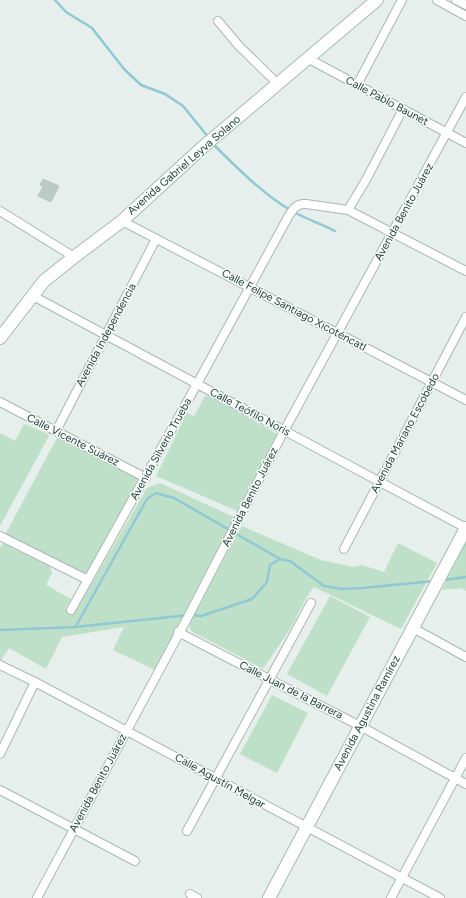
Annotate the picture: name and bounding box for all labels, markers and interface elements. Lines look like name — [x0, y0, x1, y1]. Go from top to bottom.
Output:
street label: Calle Pablo Baunet — [343, 74, 431, 128]
street label: Avenida Gabriel Leyva Solano — [125, 112, 243, 218]
street label: Avenida Benito Juárez — [372, 161, 436, 263]
street label: Calle Felipe Santiago Xicoténcatl — [220, 266, 368, 354]
street label: Avenida Independencia — [73, 281, 139, 389]
street label: Avenida Mariano Escobedo — [368, 371, 442, 495]
street label: Calle Teófilo Noris — [208, 385, 292, 439]
street label: Avenida Silverio Trueba — [128, 396, 194, 502]
street label: Calle Vicente Suárez — [25, 411, 121, 469]
street label: Avenida Benito Juárez — [219, 445, 281, 549]
street label: Avenida Agustina Ramírez — [331, 653, 403, 773]
street label: Calle Juan de la Barrera — [237, 658, 345, 722]
street label: Avenida Benito Juárez — [67, 732, 129, 834]
street label: Calle Agustín Melgar — [173, 751, 268, 811]

